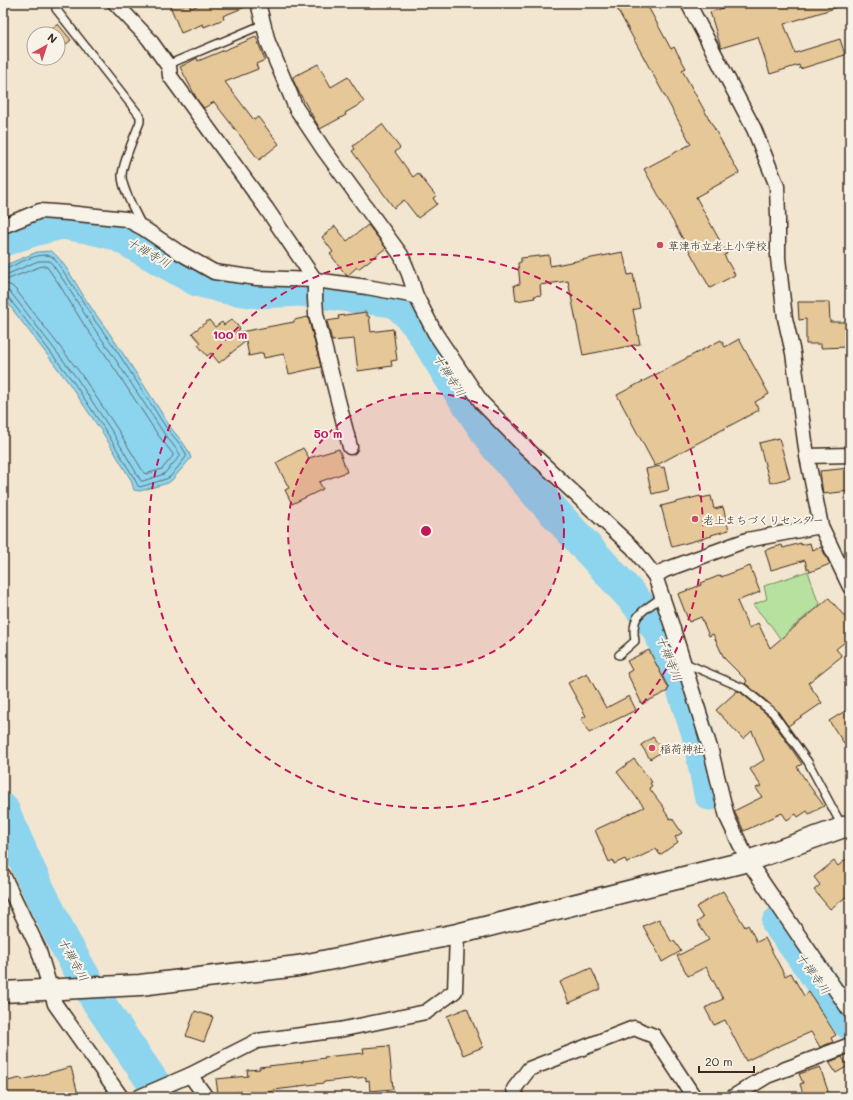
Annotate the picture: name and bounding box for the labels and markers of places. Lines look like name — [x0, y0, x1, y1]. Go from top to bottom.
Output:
place label: 草津市立老上小学校 — [668, 238, 767, 253]
marker: 草津市立老上小学校 — [655, 240, 665, 250]
place label: 老上まちづくりセンター — [703, 512, 824, 527]
marker: 老上まちづくりセンター — [690, 514, 700, 524]
centre of rings — [419, 524, 433, 538]
place label: 稲荷神社 — [660, 741, 704, 756]
marker: 稲荷神社 — [647, 743, 657, 753]

